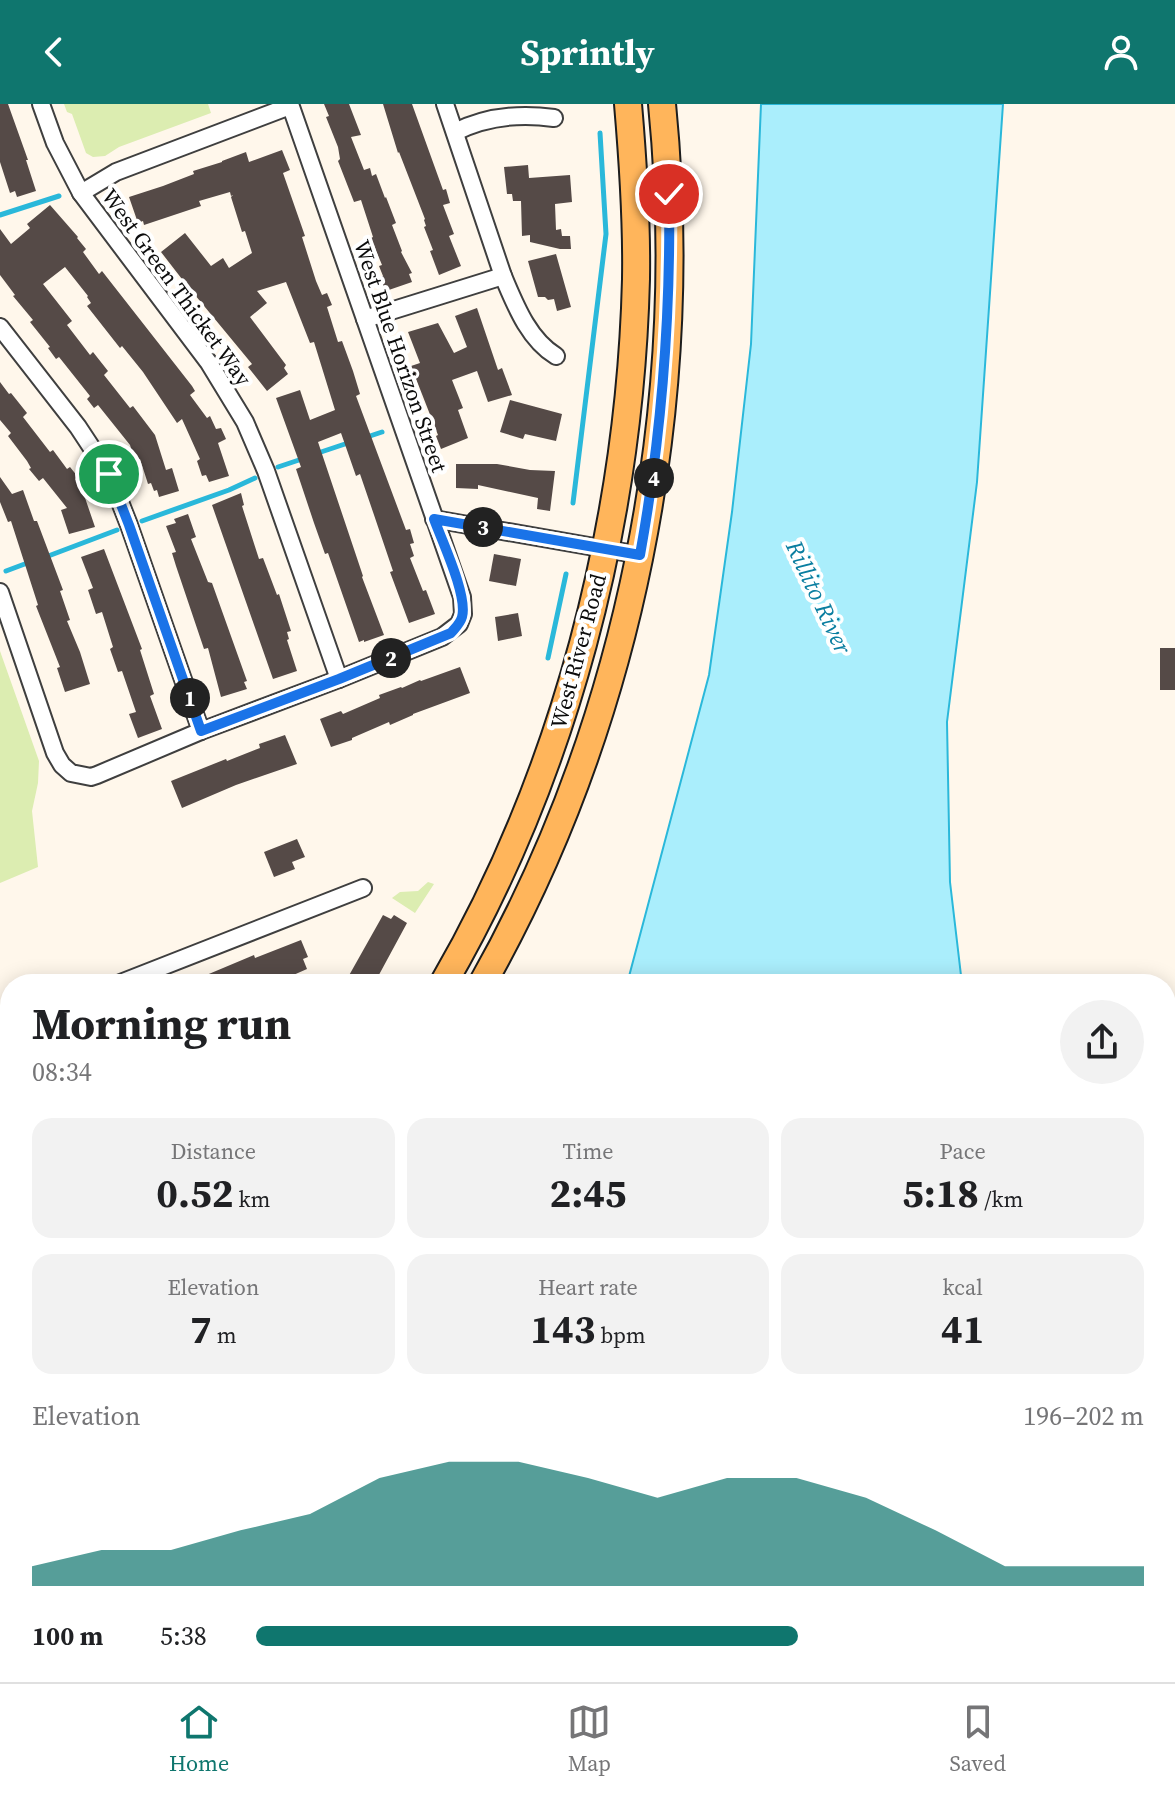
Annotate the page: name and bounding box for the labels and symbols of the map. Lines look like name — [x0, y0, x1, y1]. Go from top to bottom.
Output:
pin — [635, 160, 703, 228]
street label: West Green Thicket Way — [95, 182, 259, 392]
street label: West Blue Horizon Street — [347, 236, 455, 477]
pin — [75, 440, 143, 508]
pin: 4 — [634, 458, 674, 498]
pin: 3 — [463, 507, 503, 547]
water label: Rillito River — [778, 534, 860, 660]
street label: West River Road — [543, 570, 613, 732]
pin: 2 — [371, 638, 411, 678]
pin: 1 — [170, 678, 210, 718]

